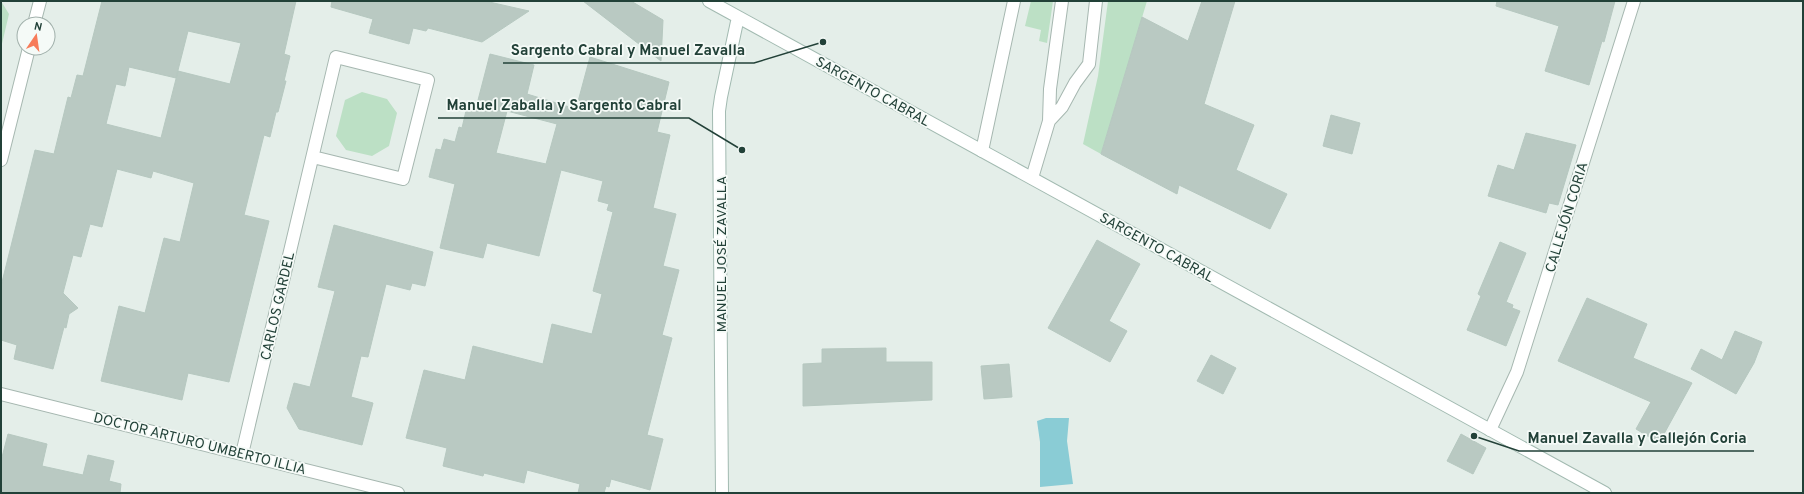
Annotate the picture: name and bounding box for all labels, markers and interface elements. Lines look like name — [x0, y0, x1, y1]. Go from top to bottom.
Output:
north arrow — [16, 16, 56, 56]
text: N — [33, 20, 43, 35]
callout: Sargento Cabral y Manuel Zavalla — [503, 36, 754, 63]
text: Sargento Cabral y Manuel Zavalla — [511, 42, 745, 61]
street label: SARGENTO CABRAL — [812, 54, 933, 131]
callout: Manuel Zaballa y Sargento Cabral — [438, 91, 689, 118]
text: Manuel Zaballa y Sargento Cabral — [446, 97, 682, 116]
street label: CALLEJÓN CORIA — [1542, 160, 1592, 275]
street label: MANUEL JOSÉ ZAVALLA — [713, 176, 731, 332]
street label: SARGENTO CABRAL — [1096, 210, 1217, 287]
street label: CARLOS GARDEL — [258, 250, 299, 362]
street label: DOCTOR ARTURO UMBERTO ILLIA — [92, 410, 308, 479]
callout: Manuel Zavalla y Callejón Coria — [1519, 424, 1754, 451]
text: Manuel Zavalla y Callejón Coria — [1527, 430, 1747, 449]

